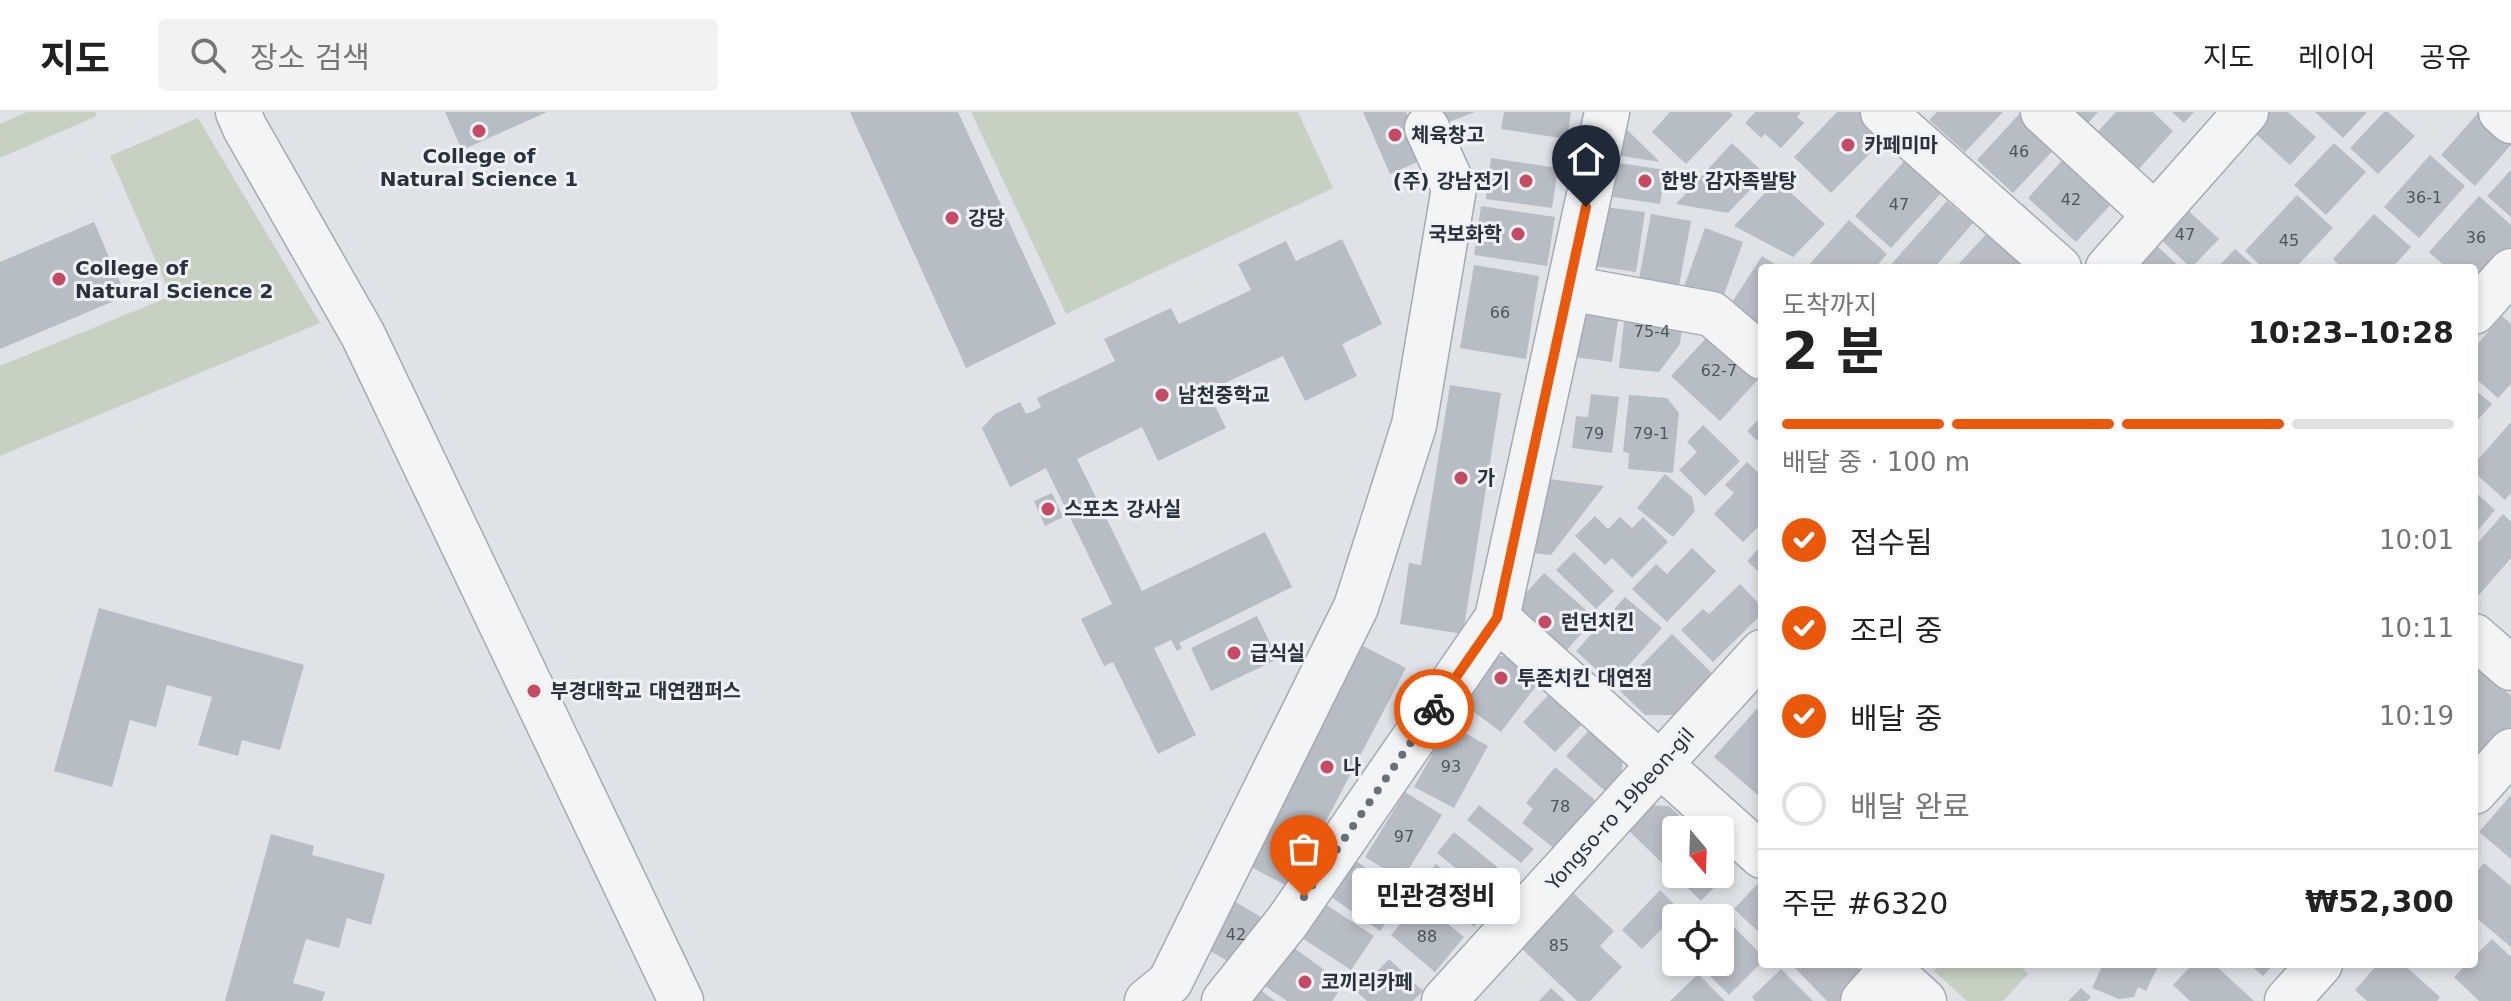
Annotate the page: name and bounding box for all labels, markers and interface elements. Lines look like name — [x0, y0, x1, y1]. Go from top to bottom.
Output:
search box — [158, 19, 718, 91]
icon: search — [186, 33, 230, 77]
text: 지도 — [40, 37, 110, 81]
text: 장소 검색 — [250, 40, 370, 75]
text: 지도 — [2203, 41, 2254, 74]
text: 레이어 — [2298, 41, 2375, 74]
text: 공유 — [2419, 41, 2471, 74]
marker: College of Natural Science 1 — [470, 122, 488, 140]
place label: 체육창고 — [1411, 123, 1485, 147]
pin — [1552, 125, 1620, 207]
marker: 체육창고 — [1386, 126, 1404, 144]
place label: 카페미마 — [1864, 133, 1938, 157]
marker: 카페미마 — [1839, 136, 1857, 154]
icon: home — [1564, 137, 1608, 181]
house number: 46 — [2009, 142, 2029, 161]
place label: College of Natural Science 1 — [380, 144, 578, 191]
place label: (주) 강남전기 — [1393, 169, 1510, 193]
place label: 한방 감자족발탕 — [1661, 169, 1797, 193]
marker: (주) 강남전기 — [1517, 172, 1535, 190]
marker: 한방 감자족발탕 — [1636, 172, 1654, 190]
house number: 36-1 — [2406, 188, 2442, 207]
house number: 42 — [2061, 190, 2081, 209]
house number: 47 — [1889, 195, 1909, 214]
place label: 강당 — [968, 206, 1005, 230]
marker: 강당 — [943, 209, 961, 227]
place label: 국보화학 — [1428, 222, 1503, 246]
marker: 국보화학 — [1509, 225, 1527, 243]
house number: 47 — [2175, 225, 2195, 244]
house number: 36 — [2466, 228, 2486, 247]
house number: 45 — [2279, 231, 2299, 250]
place label: College of Natural Science 2 — [75, 256, 273, 303]
marker: College of Natural Science 2 — [50, 270, 68, 288]
text: 도착까지 — [1782, 290, 1878, 320]
house number: 66 — [1490, 303, 1510, 322]
text: 10:23–10:28 — [2248, 315, 2454, 350]
text: 2 분 — [1782, 321, 1884, 381]
house number: 75-4 — [1634, 322, 1670, 341]
house number: 62-7 — [1701, 361, 1737, 380]
place label: 남천중학교 — [1178, 383, 1270, 407]
marker: 남천중학교 — [1153, 386, 1171, 404]
house number: 79 — [1584, 424, 1604, 443]
house number: 79-1 — [1633, 424, 1669, 443]
text: 배달 중 · 100 m — [1782, 447, 1970, 477]
place label: 가 — [1477, 466, 1495, 490]
marker: 가 — [1452, 469, 1470, 487]
place label: 스포츠 강사실 — [1064, 497, 1181, 521]
marker: 스포츠 강사실 — [1039, 500, 1057, 518]
icon: check — [1782, 518, 1826, 562]
text: 접수됨 — [1850, 525, 1933, 560]
text: 10:01 — [2379, 525, 2454, 555]
icon: check — [1782, 606, 1826, 650]
place label: 런던치킨 — [1561, 610, 1635, 634]
marker: 런던치킨 — [1536, 613, 1554, 631]
text: 조리 중 — [1850, 613, 1942, 648]
text: 10:11 — [2379, 613, 2454, 643]
place label: 급식실 — [1250, 641, 1305, 665]
marker: 급식실 — [1225, 644, 1243, 662]
place label: 투존치킨 대연점 — [1517, 666, 1653, 690]
courier — [1394, 669, 1474, 749]
marker: 투존치킨 대연점 — [1492, 669, 1510, 687]
place label: 부경대학교 대연캠퍼스 — [550, 679, 741, 703]
marker: 부경대학교 대연캠퍼스 — [525, 682, 543, 700]
icon: bike — [1412, 687, 1456, 731]
icon: check — [1782, 694, 1826, 738]
text: 배달 중 — [1850, 701, 1942, 736]
text: 10:19 — [2379, 701, 2454, 731]
street label: Yongso-ro 19beon-gil — [1540, 723, 1699, 896]
place label: 나 — [1343, 755, 1361, 779]
house number: 93 — [1441, 757, 1461, 776]
marker: 나 — [1318, 758, 1336, 776]
text: 배달 완료 — [1850, 789, 1970, 824]
house number: 78 — [1550, 797, 1570, 816]
pin — [1270, 815, 1338, 897]
north arrow — [1662, 816, 1734, 888]
map controls — [1662, 816, 1734, 976]
icon: bag — [1282, 827, 1326, 871]
house number: 97 — [1394, 827, 1414, 846]
callout: 민관경정비 — [1352, 869, 1520, 925]
text: 민관경정비 — [1376, 881, 1496, 911]
text: ₩52,300 — [2305, 884, 2454, 919]
text: 주문 #6320 — [1782, 886, 1948, 921]
button: locate — [1662, 904, 1734, 976]
house number: 42 — [1226, 925, 1246, 944]
house number: 88 — [1417, 927, 1437, 946]
house number: 85 — [1549, 936, 1569, 955]
place label: 코끼리카페 — [1321, 970, 1413, 994]
marker: 코끼리카페 — [1296, 973, 1314, 991]

